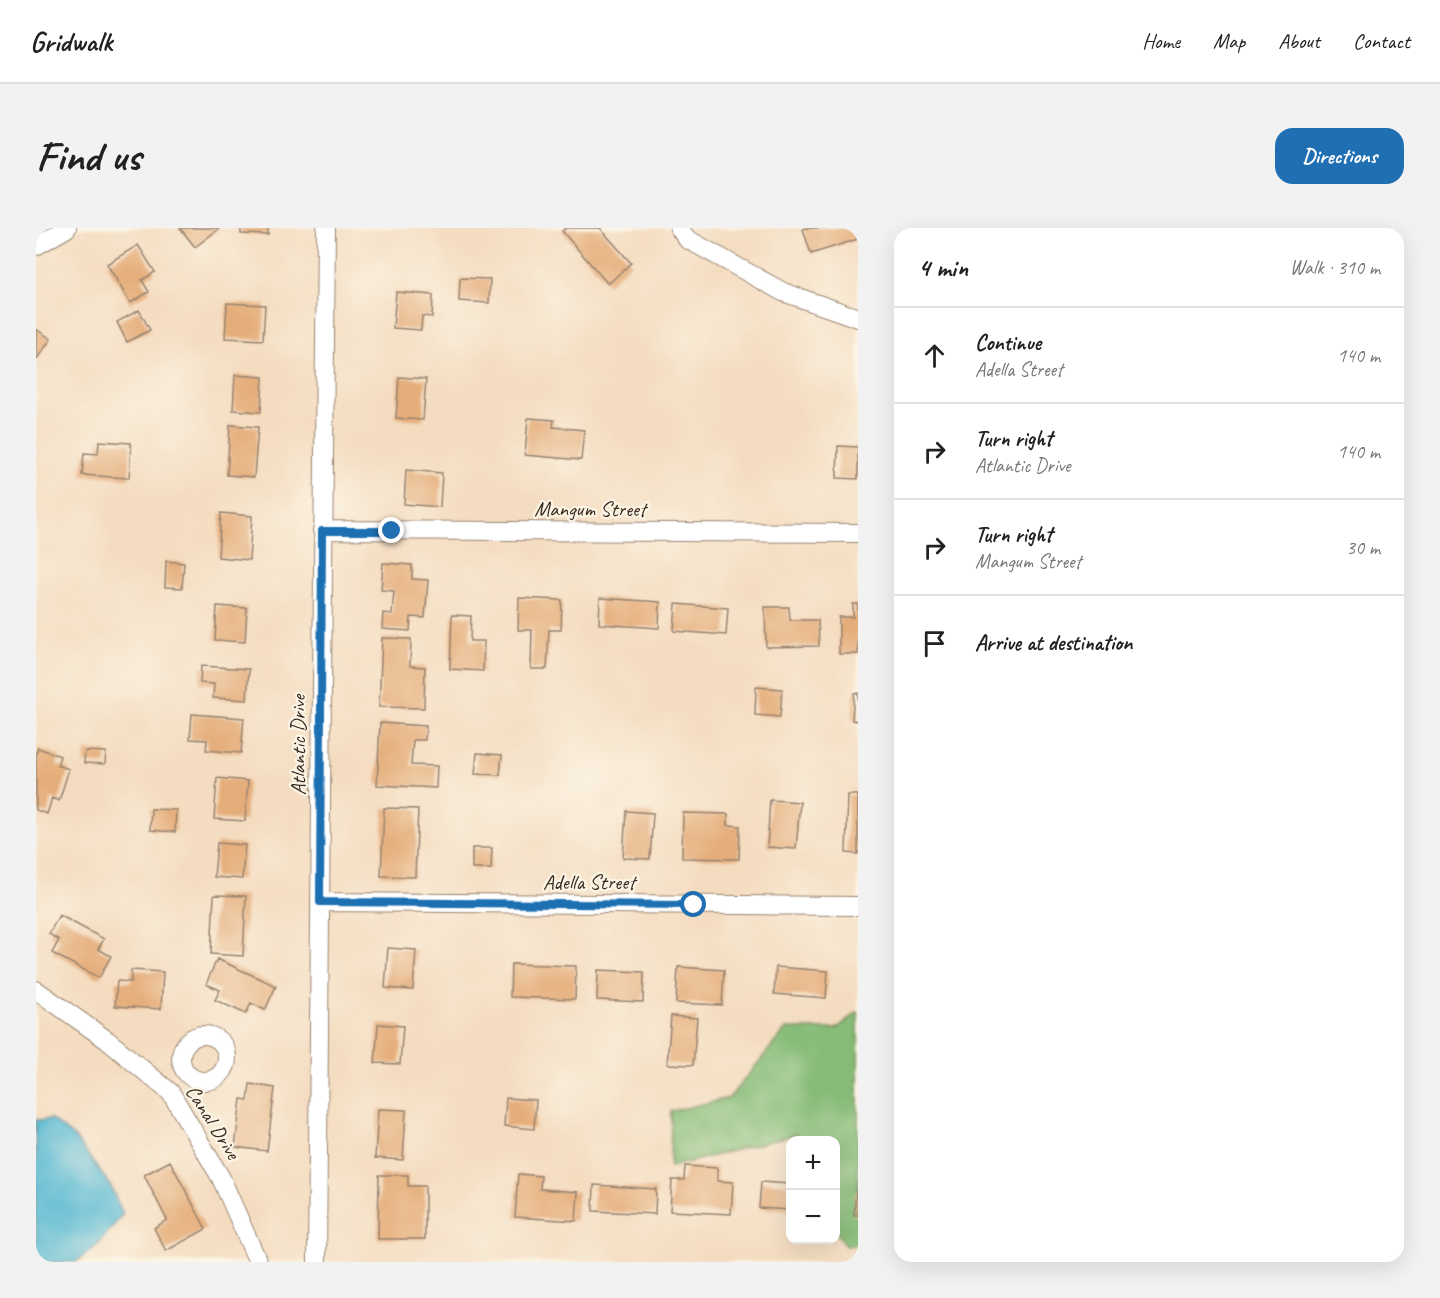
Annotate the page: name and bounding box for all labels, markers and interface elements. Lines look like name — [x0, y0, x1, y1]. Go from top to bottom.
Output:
text: Gridwalk — [30, 24, 112, 59]
text: Home — [1142, 28, 1180, 54]
text: Map — [1213, 28, 1245, 54]
text: About — [1278, 28, 1320, 54]
text: Contact — [1353, 28, 1410, 54]
button: Directions — [1275, 128, 1404, 184]
text: Find us — [36, 130, 141, 183]
text: 4 min — [918, 251, 968, 284]
text: Walk · 310 m — [1290, 255, 1380, 280]
text: Continue — [975, 329, 1041, 357]
icon: ahead — [918, 339, 951, 372]
text: 140 m — [1337, 343, 1380, 368]
text: Adella Street — [975, 357, 1063, 382]
text: Turn right — [975, 425, 1052, 453]
icon: right — [918, 435, 951, 468]
text: 140 m — [1337, 439, 1380, 464]
text: Atlantic Drive — [975, 453, 1071, 478]
street label: Mangum Street — [534, 496, 649, 522]
route end — [378, 517, 404, 543]
text: Turn right — [975, 521, 1052, 549]
icon: right — [918, 531, 951, 564]
text: 30 m — [1346, 535, 1380, 560]
text: Mangum Street — [975, 549, 1081, 574]
icon: arrive — [918, 627, 951, 660]
text: Arrive at destination — [975, 629, 1132, 657]
street label: Atlantic Drive — [285, 693, 311, 795]
street label: Adella Street — [543, 869, 638, 895]
route start — [680, 891, 706, 917]
street label: Canal Drive — [180, 1080, 247, 1166]
map controls — [786, 1136, 840, 1244]
button: + — [786, 1136, 840, 1190]
button: − — [786, 1190, 840, 1244]

